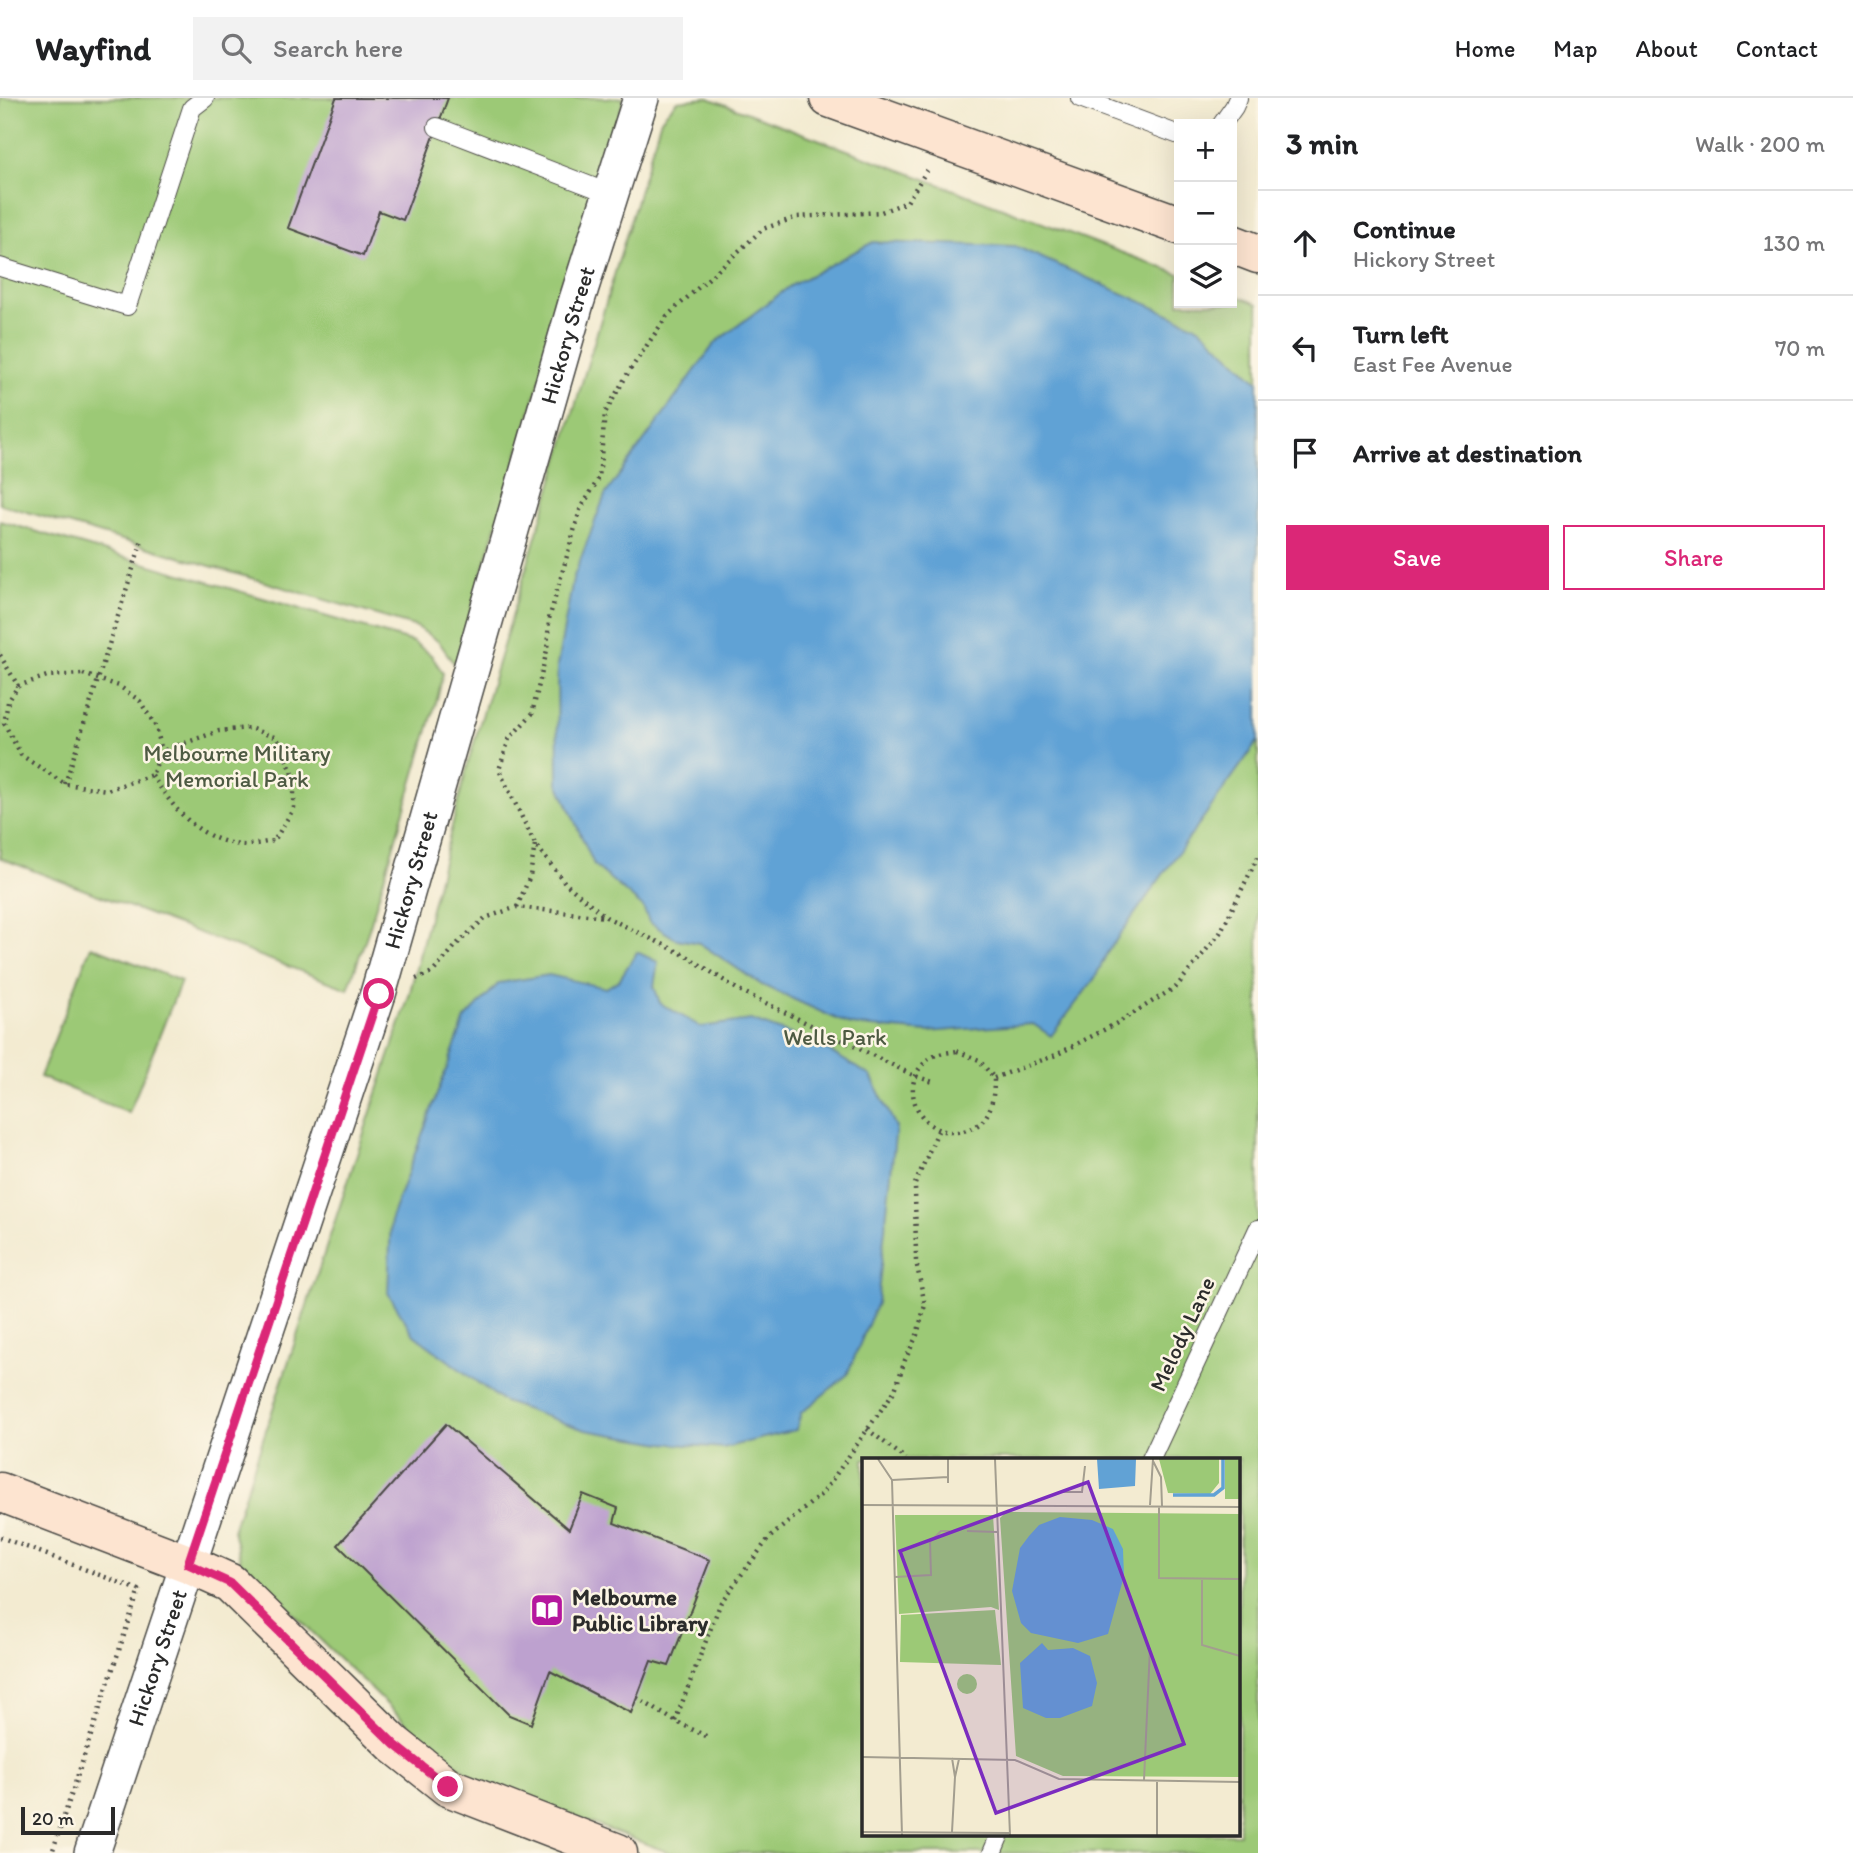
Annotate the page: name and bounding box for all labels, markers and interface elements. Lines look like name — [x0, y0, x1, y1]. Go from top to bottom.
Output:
search box — [193, 17, 683, 80]
text: Wayfind — [35, 29, 151, 68]
icon: search — [217, 29, 255, 67]
text: Search here — [273, 32, 403, 64]
text: Home — [1455, 34, 1515, 63]
text: Map — [1553, 34, 1597, 63]
text: About — [1635, 34, 1698, 63]
text: Contact — [1736, 34, 1818, 63]
map controls — [1174, 119, 1237, 308]
button: + — [1174, 119, 1237, 182]
text: 3 min — [1286, 125, 1358, 162]
text: Walk · 200 m — [1695, 130, 1825, 158]
button: − — [1174, 182, 1237, 245]
text: Continue — [1353, 213, 1456, 245]
icon: ahead — [1286, 224, 1324, 262]
text: 130 m — [1763, 229, 1825, 257]
button: layers — [1174, 245, 1237, 308]
text: Hickory Street — [1353, 245, 1495, 273]
street label: Hickory Street — [534, 263, 601, 407]
text: Turn left — [1353, 318, 1449, 350]
icon: left — [1286, 329, 1324, 367]
text: 70 m — [1775, 334, 1825, 362]
text: East Fee Avenue — [1353, 350, 1513, 378]
icon: arrive — [1286, 434, 1324, 472]
text: Arrive at destination — [1353, 437, 1582, 469]
button: Save — [1286, 525, 1549, 590]
button: Share — [1563, 525, 1825, 590]
park label: Melbourne Military Memorial Park — [143, 739, 331, 793]
street label: Hickory Street — [378, 808, 444, 952]
route start — [363, 978, 394, 1009]
park label: Wells Park — [783, 1023, 887, 1051]
street label: Melody Lane — [1143, 1272, 1221, 1396]
inset map — [862, 1458, 1240, 1836]
place label: Melbourne Public Library — [572, 1583, 708, 1637]
street label: Hickory Street — [121, 1586, 193, 1730]
library icon: Melbourne Public Library — [528, 1591, 566, 1629]
route end — [432, 1771, 463, 1802]
scale bar — [21, 1804, 116, 1836]
text: 20 m — [32, 1807, 74, 1830]

